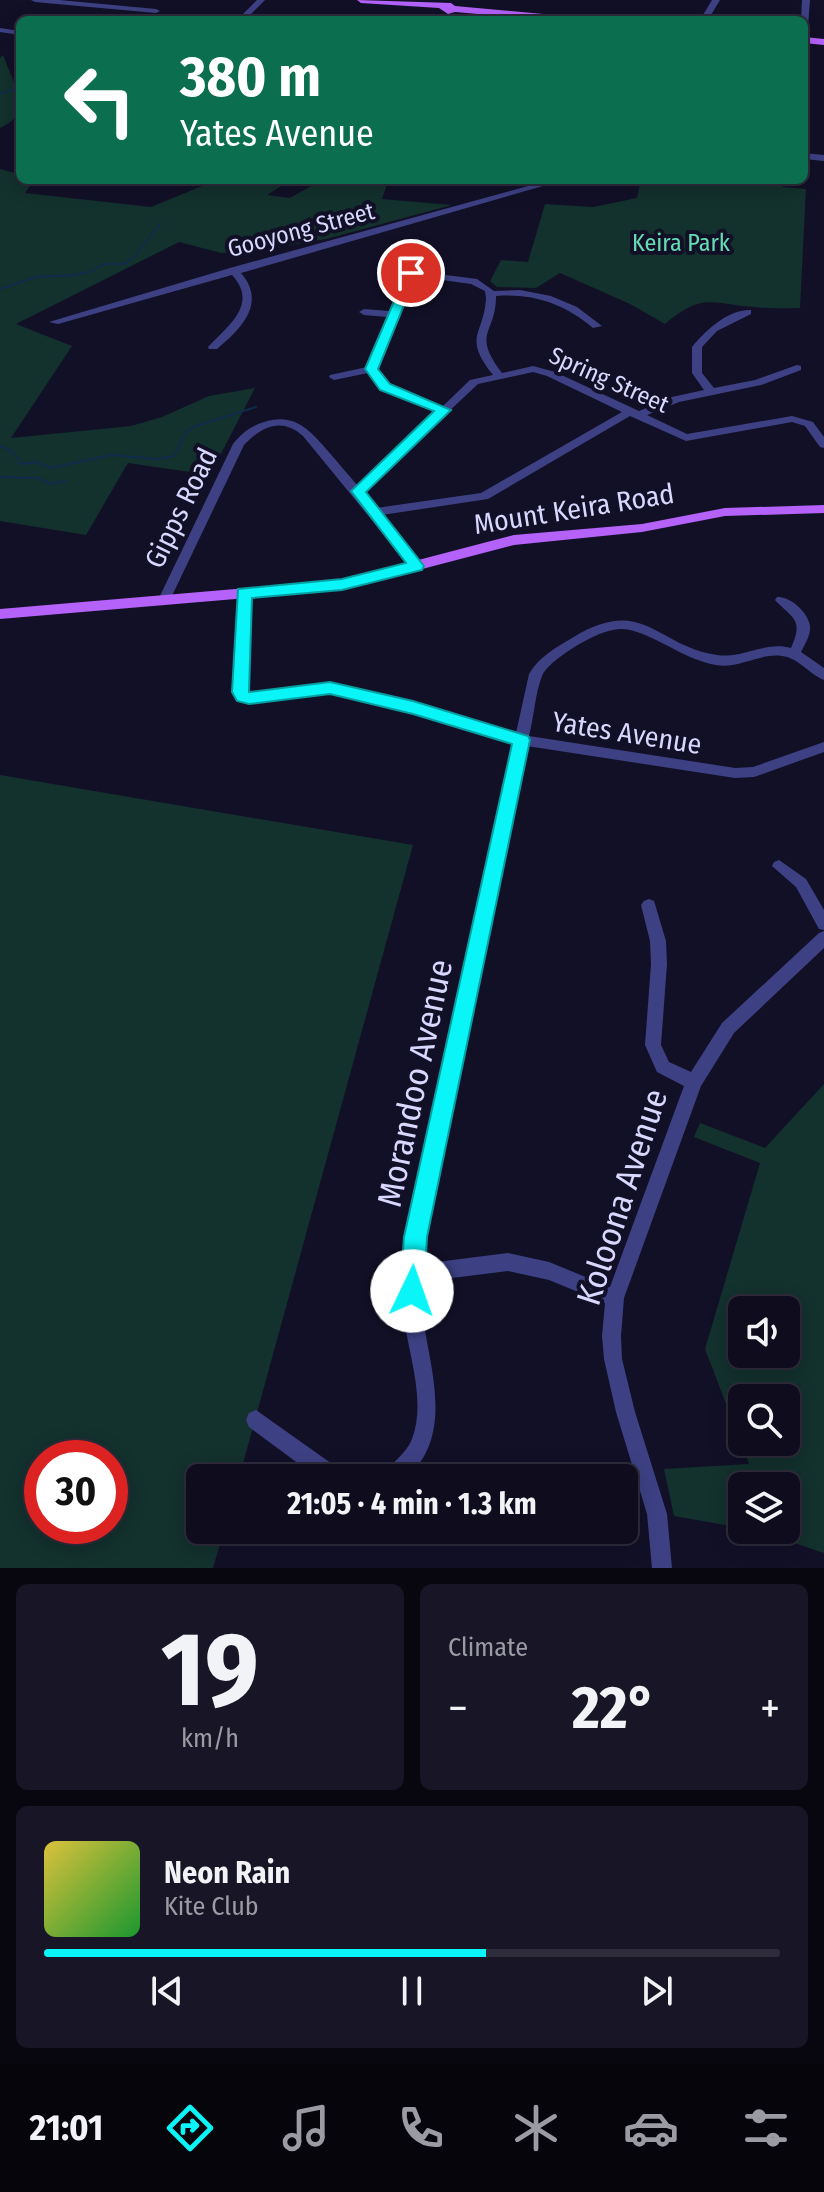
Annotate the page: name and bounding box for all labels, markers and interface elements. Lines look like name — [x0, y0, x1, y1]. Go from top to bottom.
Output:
text: 380 m — [180, 44, 321, 111]
icon: left — [48, 48, 152, 152]
text: Yates Avenue — [180, 112, 374, 156]
street label: Gooyong Street — [225, 197, 378, 263]
park label: Keira Park — [632, 229, 731, 257]
pin — [377, 239, 445, 307]
icon: arrive — [389, 251, 433, 295]
street label: Spring Street — [545, 341, 673, 419]
street label: Gipps Road — [138, 443, 224, 573]
street label: Mount Keira Road — [471, 477, 677, 541]
street label: Yates Avenue — [550, 705, 704, 761]
street label: Morandoo Avenue — [369, 956, 461, 1210]
street label: Koloona Avenue — [568, 1084, 676, 1310]
position arrow — [370, 1249, 454, 1333]
map controls — [728, 1296, 800, 1544]
button: sound — [728, 1296, 800, 1368]
button: search — [728, 1384, 800, 1456]
speed limit sign: 30 — [24, 1440, 128, 1544]
button: layers — [728, 1472, 800, 1544]
text: 21:05 · 4 min · 1.3 km — [287, 1486, 537, 1522]
text: 19 — [161, 1608, 259, 1733]
text: Climate — [448, 1632, 528, 1663]
text: 22° — [572, 1672, 656, 1744]
text: − — [448, 1682, 468, 1735]
text: + — [760, 1682, 780, 1735]
text: km/h — [181, 1723, 239, 1754]
text: Neon Rain — [164, 1855, 290, 1891]
text: Kite Club — [164, 1891, 259, 1922]
icon: previous — [145, 1969, 189, 2013]
icon: pause — [390, 1969, 434, 2013]
icon: next — [635, 1969, 679, 2013]
icon: directions — [162, 2100, 218, 2156]
icon: music — [278, 2100, 334, 2156]
icon: phone — [393, 2100, 449, 2156]
icon: climate — [508, 2100, 564, 2156]
icon: car — [623, 2100, 679, 2156]
icon: filters — [738, 2100, 794, 2156]
text: 21:01 — [30, 2106, 103, 2150]

